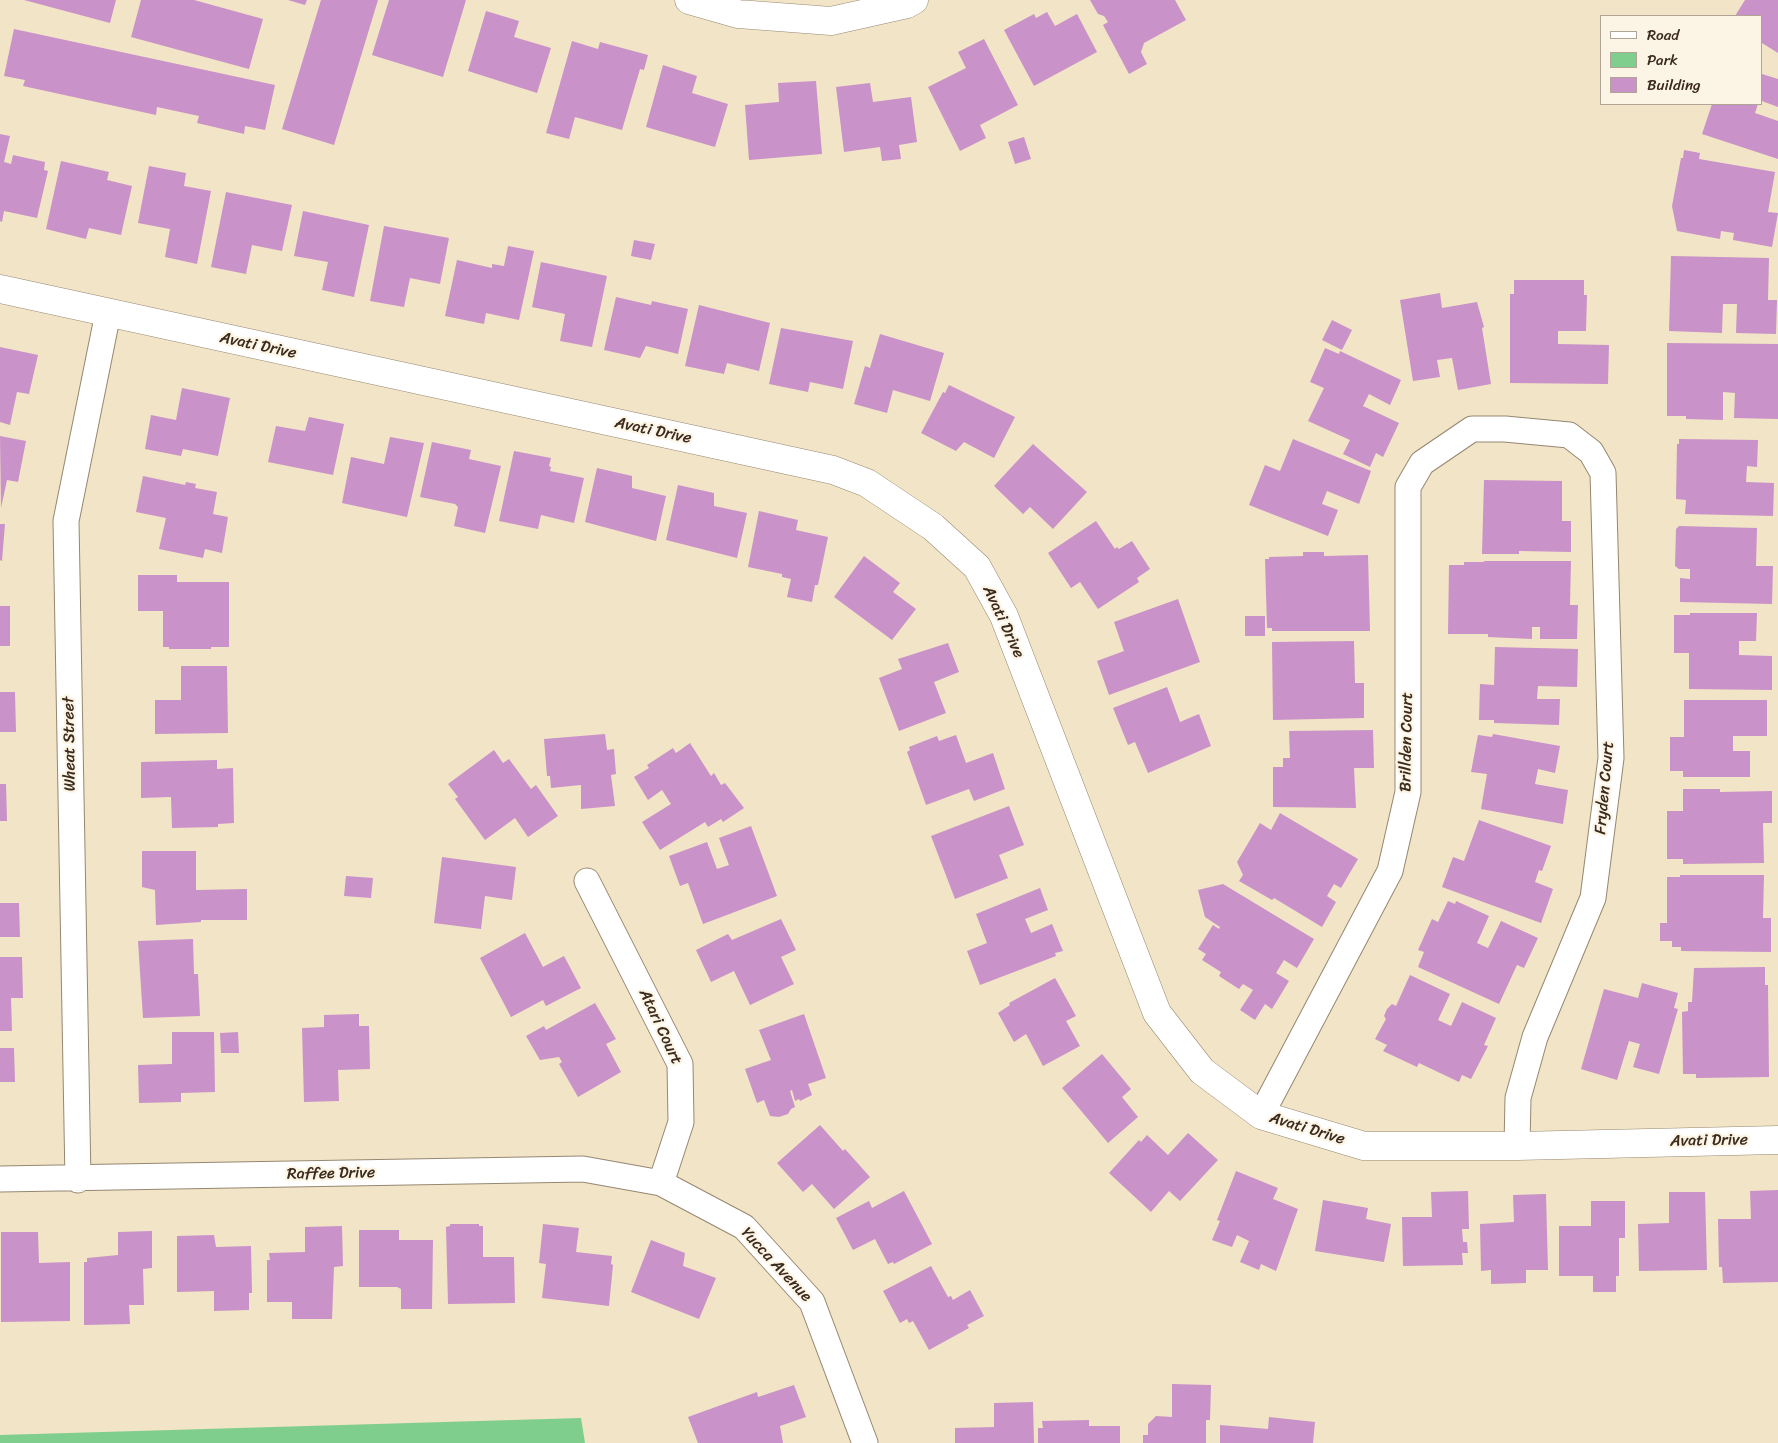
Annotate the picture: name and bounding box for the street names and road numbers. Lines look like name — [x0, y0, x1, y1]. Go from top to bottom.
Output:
street label: Avati Drive — [218, 329, 298, 363]
street label: Avati Drive — [613, 414, 693, 448]
street label: Avati Drive — [978, 583, 1028, 661]
street label: Brillden Court — [1397, 692, 1417, 792]
street label: Wheat Street — [60, 697, 80, 791]
street label: Fryden Court — [1591, 741, 1619, 835]
street label: Atari Court — [634, 986, 686, 1068]
street label: Avati Drive — [1267, 1108, 1347, 1150]
street label: Avati Drive — [1670, 1131, 1748, 1151]
street label: Raffee Drive — [287, 1164, 375, 1184]
street label: Yucca Avenue — [737, 1224, 815, 1306]

